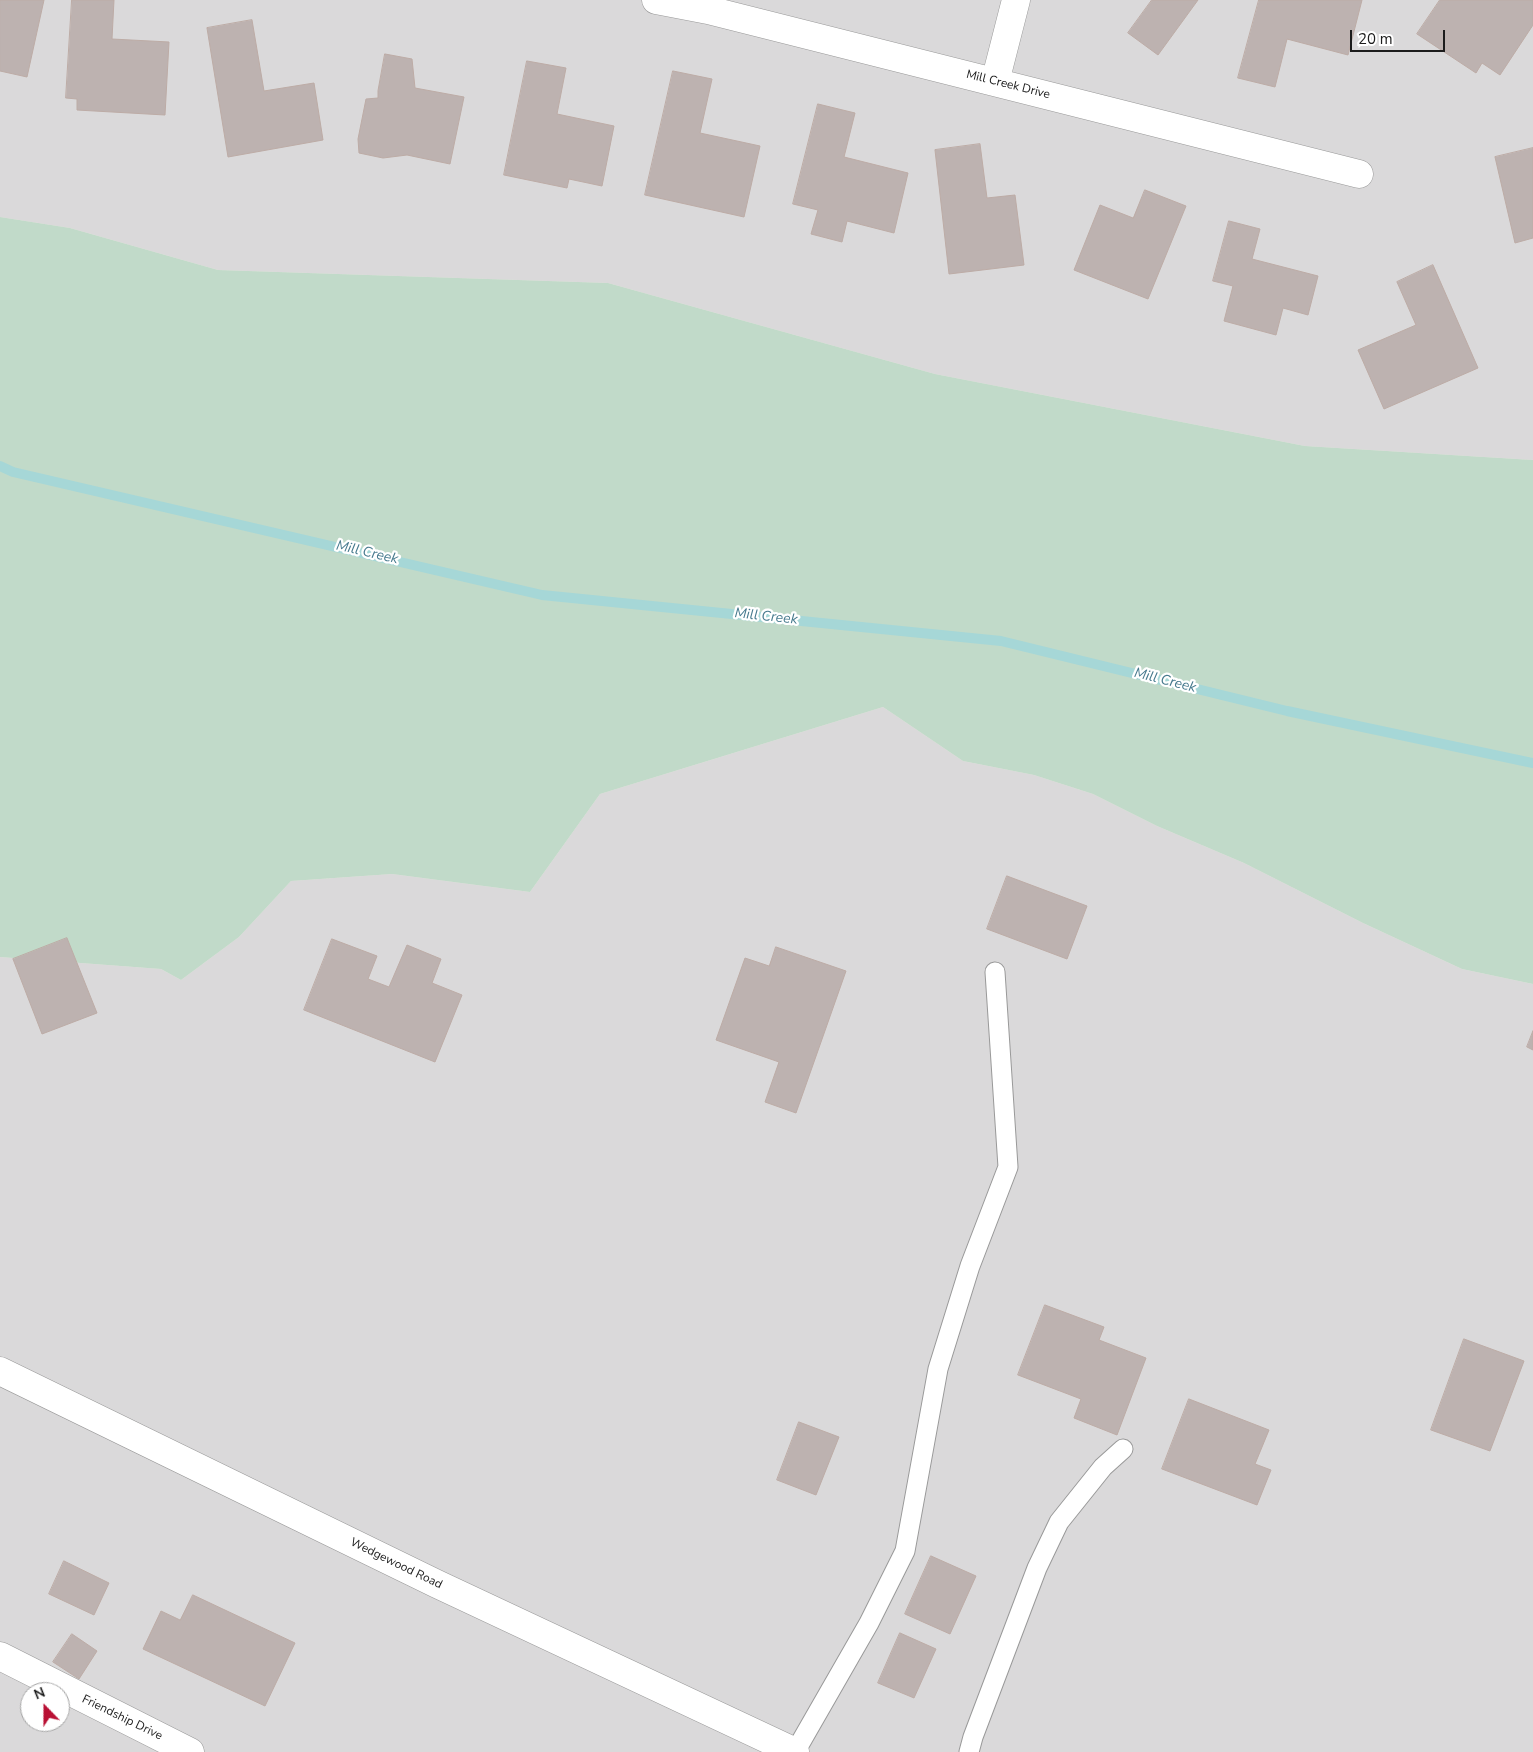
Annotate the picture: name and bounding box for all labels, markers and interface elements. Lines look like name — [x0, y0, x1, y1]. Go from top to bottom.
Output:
scale bar — [1353, 20, 1448, 52]
text: 20 m — [1358, 29, 1393, 49]
street label: Mill Creek Drive — [965, 68, 1051, 102]
water label: Mill Creek — [334, 538, 400, 568]
water label: Mill Creek — [734, 605, 798, 629]
water label: Mill Creek — [1132, 665, 1198, 697]
street label: Wedgewood Road — [348, 1535, 444, 1593]
north arrow — [20, 1682, 70, 1732]
text: N — [31, 1683, 48, 1704]
street label: Friendship Drive — [79, 1692, 165, 1744]

